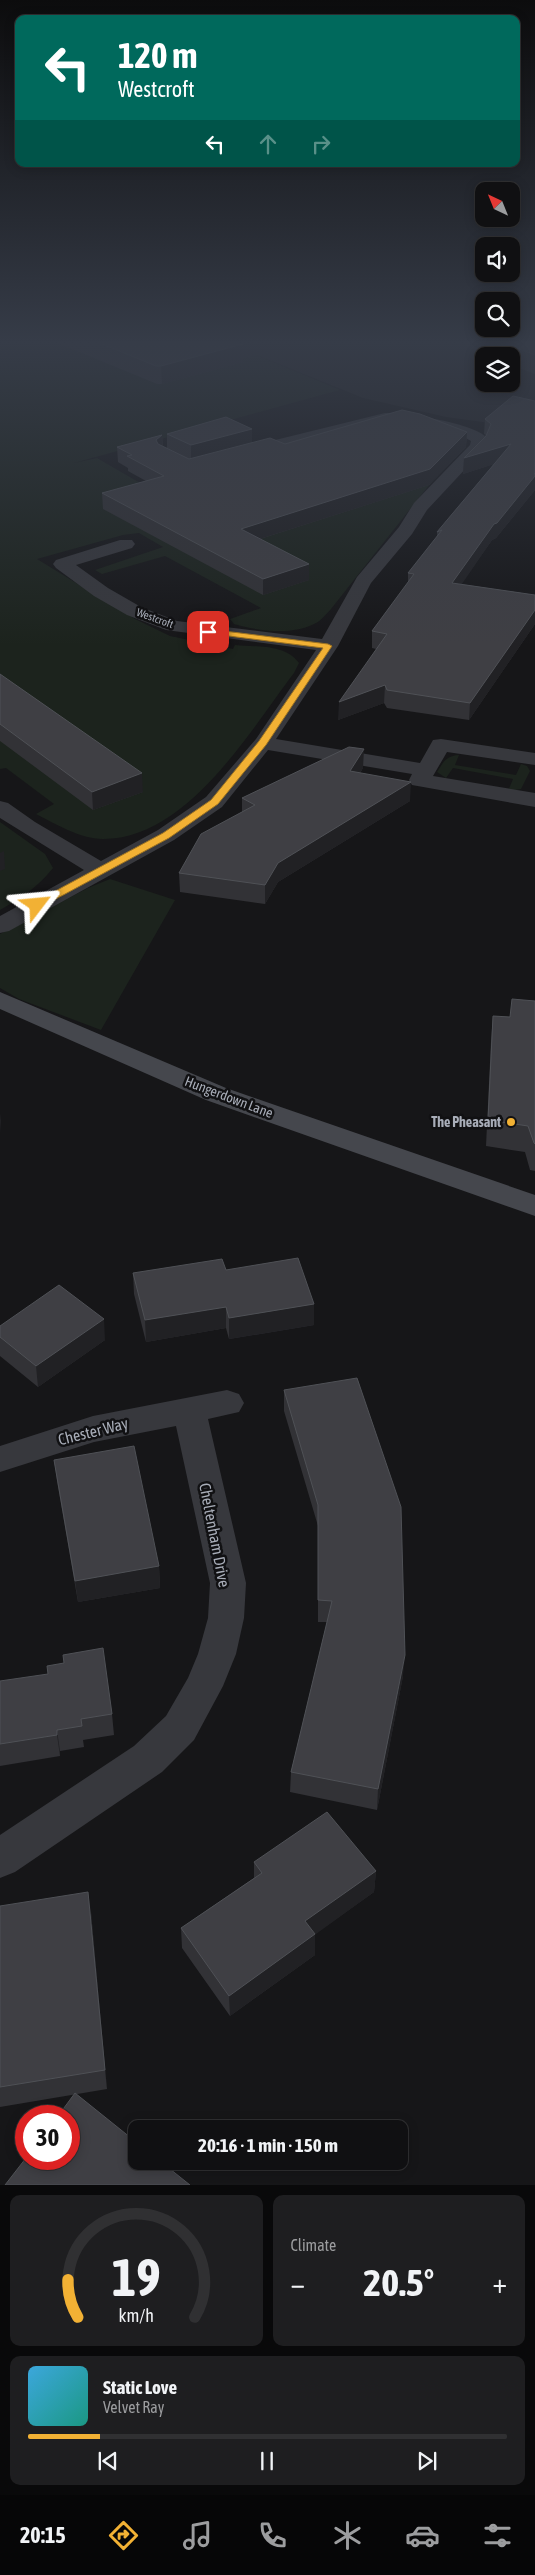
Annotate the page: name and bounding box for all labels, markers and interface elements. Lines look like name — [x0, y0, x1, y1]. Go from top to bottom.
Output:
icon: left — [35, 35, 100, 100]
text: 120 m — [118, 35, 197, 75]
text: Westcroft — [118, 76, 195, 102]
icon: left — [201, 130, 229, 158]
icon: ahead — [254, 130, 282, 158]
icon: right — [307, 130, 335, 158]
north arrow — [475, 182, 520, 228]
map controls — [475, 182, 520, 392]
button: sound — [475, 237, 520, 282]
button: search — [475, 292, 520, 337]
button: layers — [475, 347, 520, 392]
street label: Westcroft — [135, 606, 175, 630]
pin — [187, 611, 229, 653]
icon: arrive — [194, 618, 222, 646]
position arrow — [10, 878, 62, 930]
street label: Hungerdown Lane — [183, 1073, 275, 1121]
place label: The Pheasant — [431, 1114, 501, 1130]
marker: The Pheasant — [505, 1116, 517, 1128]
street label: Chester Way — [56, 1414, 131, 1449]
street label: Cheltenham Drive — [196, 1481, 234, 1589]
speed limit sign: 30 — [15, 2105, 80, 2170]
text: 20:16 · 1 min · 150 m — [198, 2134, 338, 2156]
text: Climate — [291, 2236, 336, 2254]
text: 19 — [112, 2247, 161, 2307]
text: 20.5° — [363, 2261, 434, 2304]
text: − — [291, 2267, 305, 2299]
text: + — [492, 2267, 507, 2299]
text: km/h — [119, 2305, 154, 2326]
text: Static Love — [103, 2376, 177, 2398]
text: Velvet Ray — [103, 2398, 164, 2416]
icon: previous — [94, 2447, 122, 2475]
icon: pause — [253, 2447, 281, 2475]
icon: next — [413, 2447, 441, 2475]
icon: directions — [106, 2518, 141, 2553]
icon: music — [180, 2518, 215, 2553]
icon: phone — [255, 2518, 290, 2553]
icon: climate — [330, 2518, 365, 2553]
icon: car — [405, 2518, 440, 2553]
icon: filters — [480, 2518, 515, 2553]
text: 20:15 — [20, 2522, 66, 2548]

